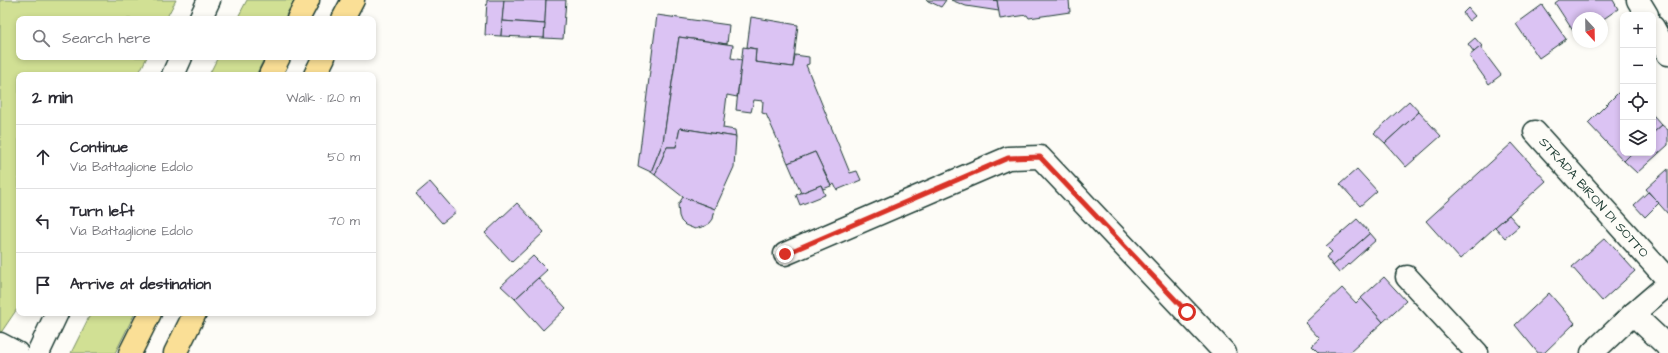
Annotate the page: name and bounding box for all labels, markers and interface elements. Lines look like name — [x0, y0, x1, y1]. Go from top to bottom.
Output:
north arrow — [1572, 12, 1608, 48]
map controls — [1620, 12, 1656, 156]
button: + — [1620, 12, 1656, 48]
search box — [16, 16, 376, 60]
icon: search — [30, 27, 52, 49]
text: Search here — [62, 28, 151, 49]
button: − — [1620, 48, 1656, 84]
button: locate — [1620, 84, 1656, 120]
text: 2 min — [32, 86, 73, 110]
text: Walk · 120 m — [286, 89, 360, 107]
button: layers — [1620, 120, 1656, 156]
street label: STRADA BIRON DI SOTTO — [1535, 133, 1653, 262]
text: Continue — [70, 137, 128, 158]
icon: ahead — [32, 146, 54, 168]
text: 50 m — [327, 148, 360, 166]
text: Via Battaglione Edolo — [70, 158, 193, 176]
text: Turn left — [70, 201, 134, 222]
icon: left — [32, 210, 54, 232]
text: 70 m — [328, 212, 360, 230]
text: Via Battaglione Edolo — [70, 222, 193, 240]
route end — [776, 245, 794, 263]
icon: arrive — [32, 274, 54, 296]
text: Arrive at destination — [70, 274, 211, 295]
route start — [1178, 303, 1196, 321]

